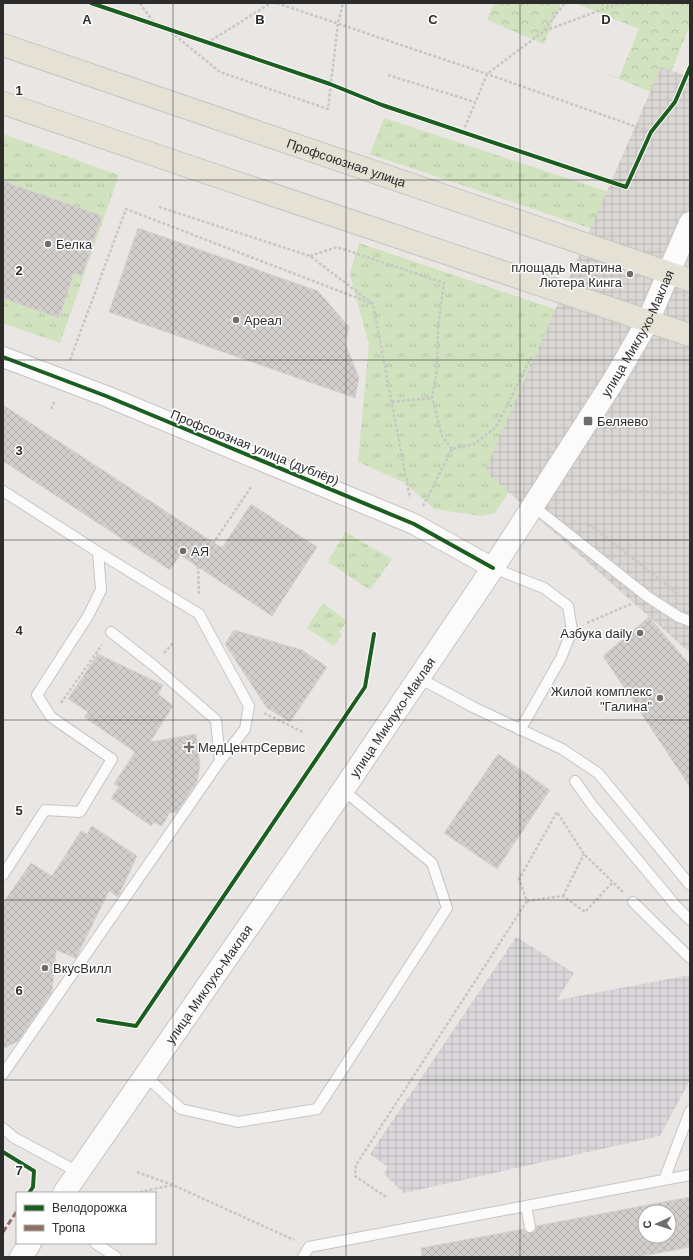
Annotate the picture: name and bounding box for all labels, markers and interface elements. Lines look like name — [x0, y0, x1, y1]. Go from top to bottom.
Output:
text: A — [82, 12, 92, 27]
text: B — [255, 12, 265, 27]
text: C — [428, 12, 438, 27]
text: D — [601, 12, 611, 27]
text: 1 — [15, 83, 23, 98]
street label: Профсоюзная улица — [285, 136, 409, 191]
place label: Белка — [56, 237, 93, 252]
marker: Белка — [43, 239, 53, 249]
place label: площадь Мартина Лютера Кинга — [511, 260, 623, 290]
text: 2 — [15, 263, 23, 278]
street label: улица Миклухо-Маклая — [598, 268, 677, 400]
marker: площадь Мартина Лютера Кинга — [625, 269, 635, 279]
place label: Ареал — [244, 313, 282, 328]
marker: Ареал — [231, 315, 241, 325]
street label: Профсоюзная улица (дублёр) — [168, 407, 341, 488]
place label: Беляево — [597, 414, 648, 429]
marker: Беляево — [582, 415, 594, 427]
text: 3 — [15, 443, 23, 458]
place label: АЯ — [191, 544, 209, 559]
marker: АЯ — [178, 546, 188, 556]
text: 4 — [15, 623, 23, 638]
place label: Азбука daily — [560, 626, 632, 641]
marker: Азбука daily — [635, 628, 645, 638]
street label: улица Миклухо-Маклая — [347, 655, 438, 780]
place label: Жилой комплекс "Галина" — [551, 684, 652, 714]
marker: Жилой комплекс "Галина" — [655, 693, 665, 703]
place label: МедЦентрСервис — [198, 740, 306, 755]
marker: МедЦентрСервис — [183, 741, 195, 753]
text: 5 — [15, 803, 23, 818]
street label: улица Миклухо-Маклая — [163, 922, 255, 1047]
place label: ВкусВилл — [53, 961, 111, 976]
marker: ВкусВилл — [40, 963, 50, 973]
text: 6 — [15, 983, 23, 998]
text: 7 — [15, 1163, 23, 1178]
legend — [16, 1192, 156, 1244]
text: Велодорожка — [52, 1201, 127, 1215]
north arrow — [637, 1204, 677, 1244]
text: С — [641, 1220, 653, 1229]
text: Тропа — [52, 1221, 86, 1235]

